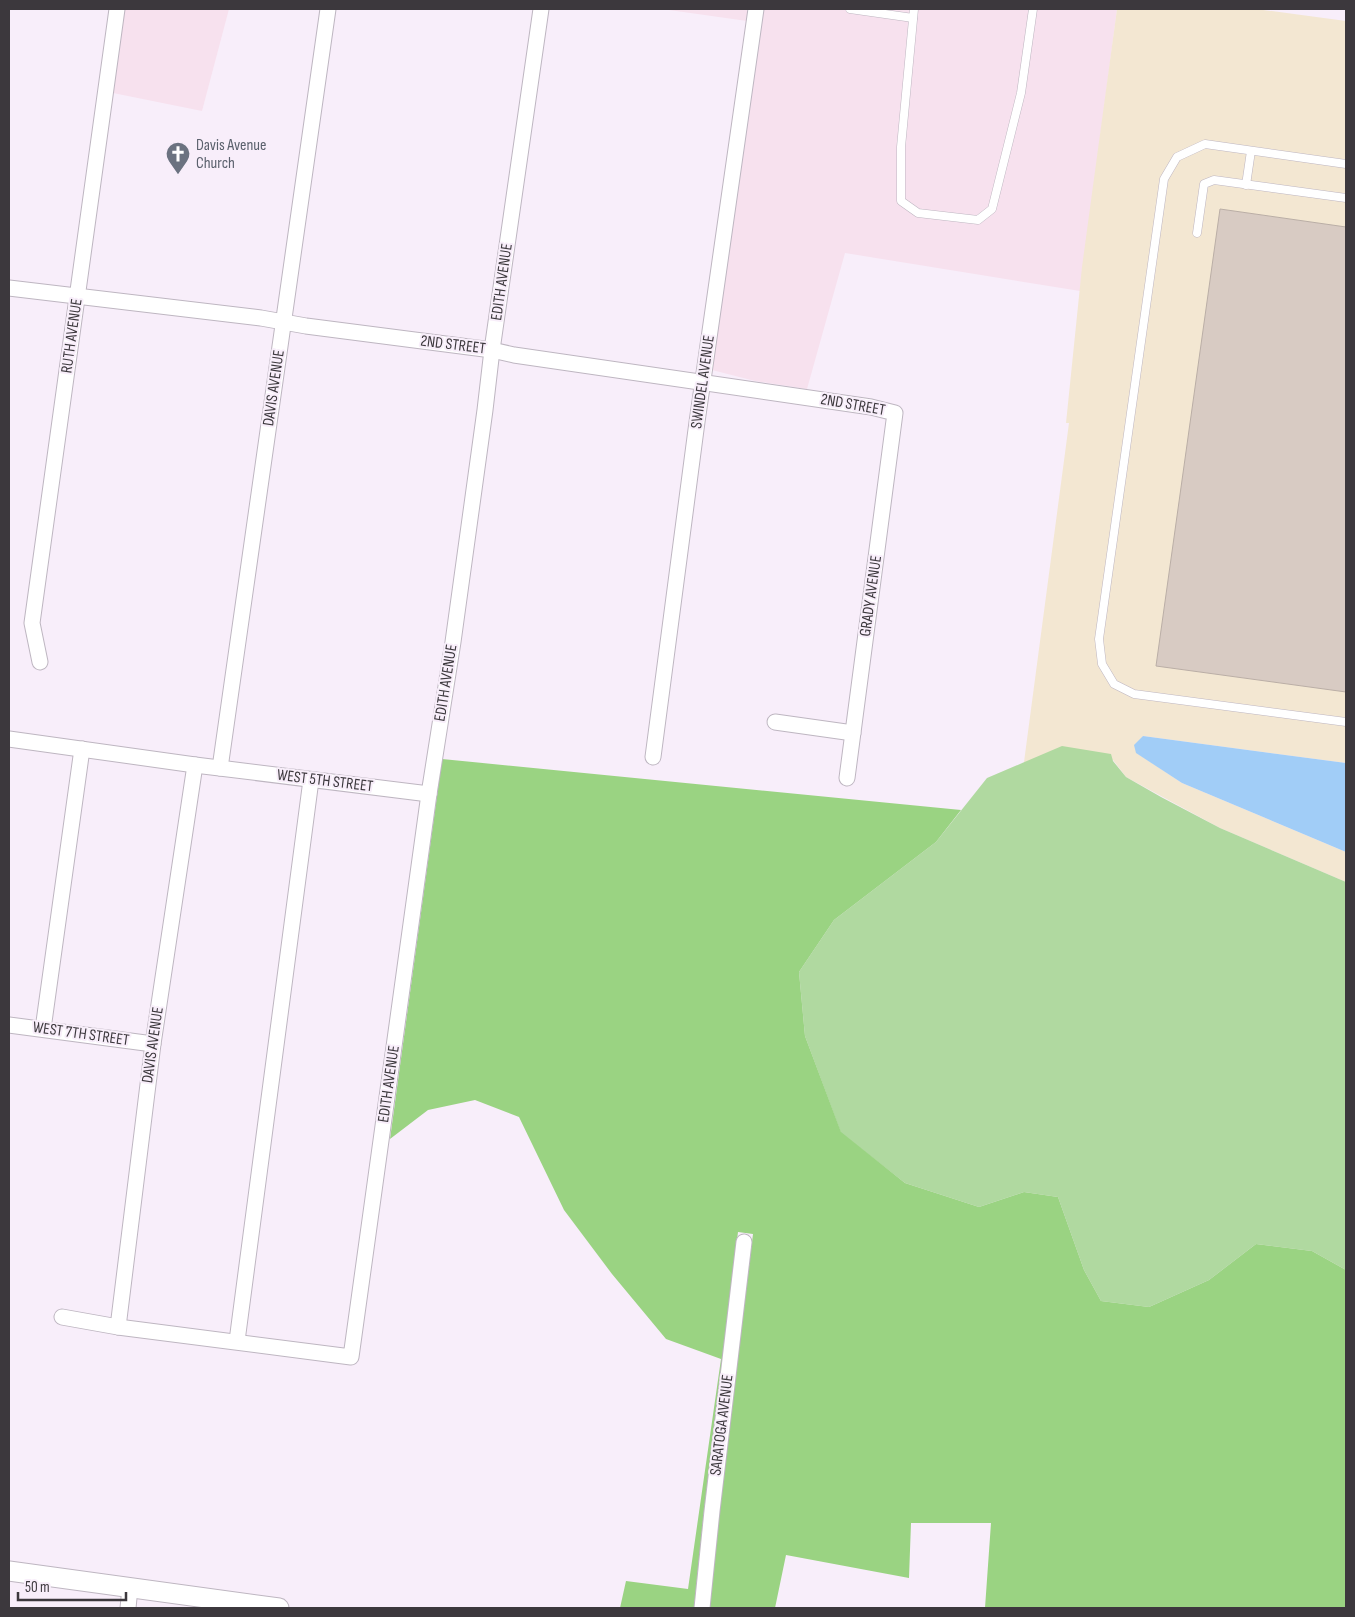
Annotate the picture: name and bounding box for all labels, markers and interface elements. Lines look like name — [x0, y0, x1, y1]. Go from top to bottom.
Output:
place label: Davis Avenue Church — [196, 136, 266, 173]
church icon: Davis Avenue Church — [165, 141, 191, 175]
street label: EDITH AVENUE — [487, 242, 517, 322]
street label: RUTH AVENUE — [57, 297, 87, 375]
street label: 2ND STREET — [419, 332, 487, 358]
street label: SWINDEL AVENUE — [687, 334, 719, 430]
street label: DAVIS AVENUE — [259, 349, 289, 427]
street label: 2ND STREET — [819, 390, 887, 420]
street label: GRADY AVENUE — [856, 554, 886, 638]
street label: EDITH AVENUE — [431, 643, 461, 723]
street label: WEST 5TH STREET — [276, 766, 375, 796]
street label: DAVIS AVENUE — [138, 1006, 168, 1084]
street label: WEST 7TH STREET — [32, 1018, 131, 1050]
street label: EDITH AVENUE — [374, 1044, 404, 1124]
street label: SARATOGA AVENUE — [706, 1373, 738, 1477]
scale bar — [18, 1570, 125, 1602]
text: 50 m — [25, 1578, 50, 1597]

